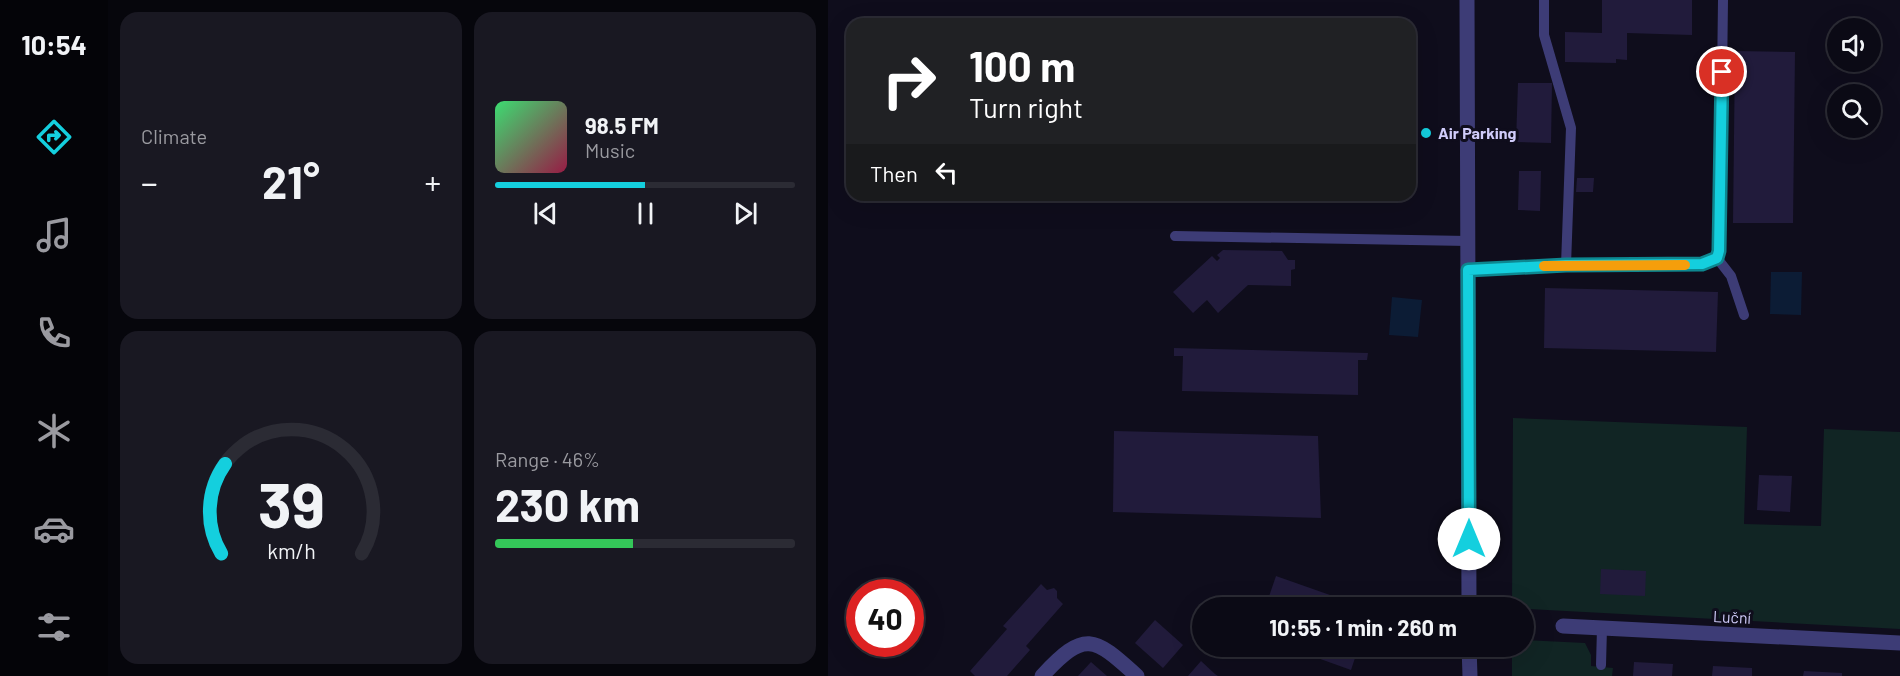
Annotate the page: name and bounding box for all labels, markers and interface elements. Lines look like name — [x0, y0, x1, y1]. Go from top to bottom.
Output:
map controls — [1827, 18, 1881, 138]
button: sound — [1827, 18, 1881, 72]
text: 10:54 — [21, 28, 87, 60]
text: 100 m — [969, 40, 1075, 90]
icon: right — [870, 42, 948, 120]
pin — [1696, 46, 1747, 97]
icon: arrive — [1705, 55, 1738, 88]
button: search — [1827, 84, 1881, 138]
text: Turn right — [969, 91, 1083, 123]
text: 98.5 FM — [585, 112, 659, 138]
icon: directions — [33, 116, 75, 158]
place label: Air Parking — [1438, 123, 1517, 142]
text: Climate — [141, 124, 207, 148]
marker: Air Parking — [1419, 126, 1433, 140]
text: Music — [585, 138, 635, 162]
text: 21° — [262, 154, 320, 208]
icon: left — [930, 156, 963, 189]
text: Then — [870, 160, 918, 186]
text: − — [141, 162, 158, 202]
text: + — [425, 162, 441, 202]
icon: previous — [529, 197, 562, 230]
icon: pause — [629, 197, 662, 230]
icon: next — [729, 197, 762, 230]
icon: music — [33, 214, 75, 256]
icon: phone — [33, 312, 75, 354]
icon: climate — [33, 410, 75, 452]
text: Range · 46% — [495, 447, 600, 471]
text: 39 — [258, 466, 324, 540]
text: 230 km — [495, 477, 640, 531]
position arrow — [1437, 507, 1501, 571]
icon: car — [33, 508, 75, 550]
text: km/h — [267, 539, 315, 564]
speed limit sign: 40 — [846, 579, 924, 657]
icon: filters — [33, 606, 75, 648]
street label: Luční — [1713, 606, 1752, 627]
text: 10:55 · 1 min · 260 m — [1269, 614, 1457, 640]

